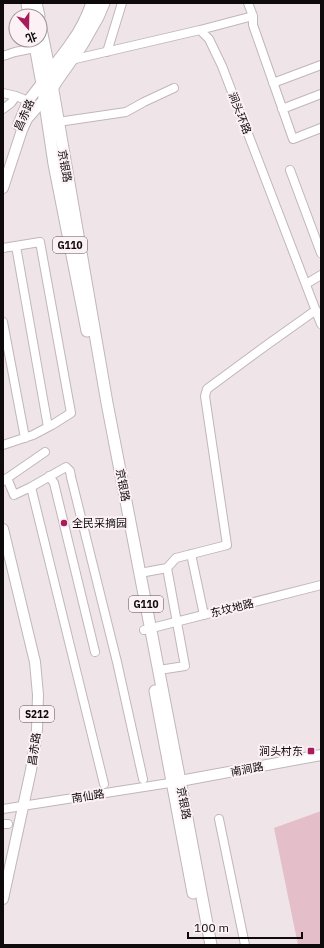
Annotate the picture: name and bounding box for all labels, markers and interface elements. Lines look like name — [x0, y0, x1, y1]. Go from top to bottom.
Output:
north arrow — [8, 8, 48, 48]
text: 北 — [24, 29, 39, 46]
street label: 涧头环路 — [226, 90, 254, 136]
street label: 昌赤路 — [11, 97, 37, 133]
street label: 京银路 — [55, 149, 75, 183]
road number: G110 — [53, 237, 87, 253]
street label: 京银路 — [113, 467, 133, 503]
place label: 全民采摘园 — [72, 516, 127, 530]
marker: 全民采摘园 — [59, 518, 69, 528]
road number: G110 — [129, 596, 163, 612]
street label: 东坟地路 — [209, 596, 255, 620]
road number: S212 — [20, 706, 54, 722]
street label: 昌赤路 — [25, 732, 43, 766]
place label: 涧头村东 — [259, 744, 303, 758]
marker: 涧头村东 — [306, 746, 316, 756]
street label: 南涧路 — [229, 759, 265, 779]
street label: 京银路 — [174, 785, 194, 821]
street label: 南仙路 — [71, 787, 105, 805]
scale bar — [188, 914, 302, 940]
text: 100 m — [194, 920, 229, 935]

